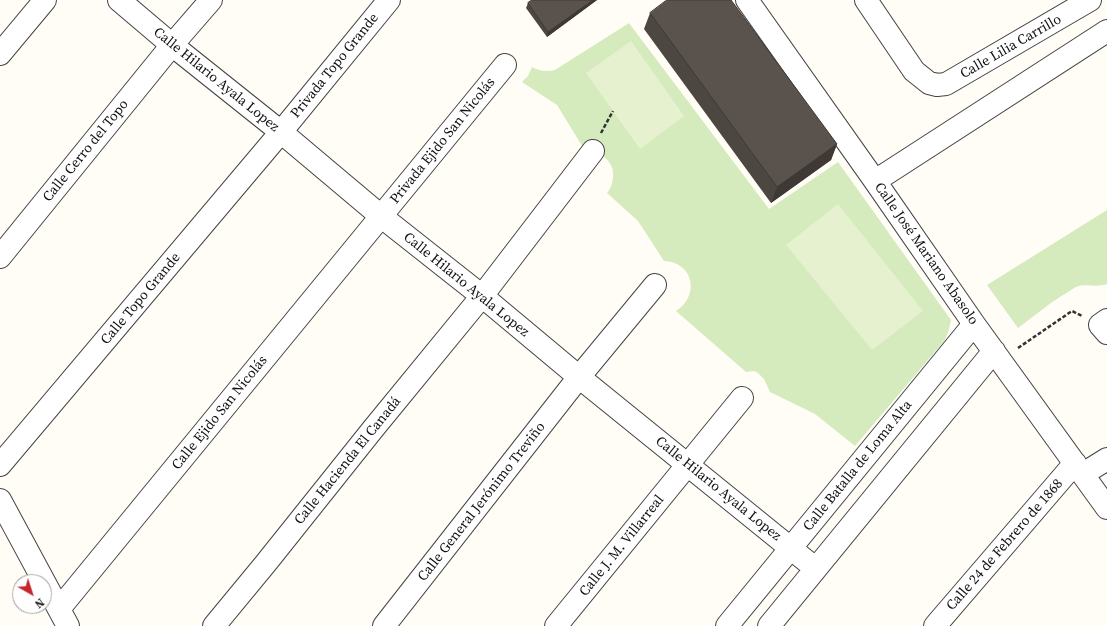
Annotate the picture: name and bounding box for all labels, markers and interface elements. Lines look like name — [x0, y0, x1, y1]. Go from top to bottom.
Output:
street label: Privada Topo Grande — [287, 10, 383, 122]
street label: Calle Lilia Carrillo — [957, 11, 1065, 83]
street label: Calle Hilario Ayala Lopez — [150, 24, 282, 136]
street label: Privada Ejido San Nicolás — [387, 74, 499, 208]
street label: Calle Cerro del Topo — [40, 97, 132, 205]
street label: Calle José Mariano Abasolo — [870, 180, 982, 328]
street label: Calle Hilario Ayala Lopez — [400, 229, 532, 341]
street label: Calle Topo Grande — [98, 250, 184, 348]
street label: Calle Ejido San Nicolás — [169, 352, 271, 474]
street label: Calle Hacienda El Canadá — [291, 394, 405, 528]
street label: Calle Batalla de Loma Alta — [800, 397, 916, 535]
street label: Calle General Jerónimo Treviño — [415, 419, 549, 585]
street label: Calle Hilario Ayala Lopez — [652, 433, 784, 545]
street label: Calle 24 de Febrero de 1868 — [943, 476, 1067, 614]
street label: Calle J. M. Villarreal — [576, 492, 668, 600]
north arrow — [12, 574, 52, 614]
text: N — [31, 595, 47, 611]

